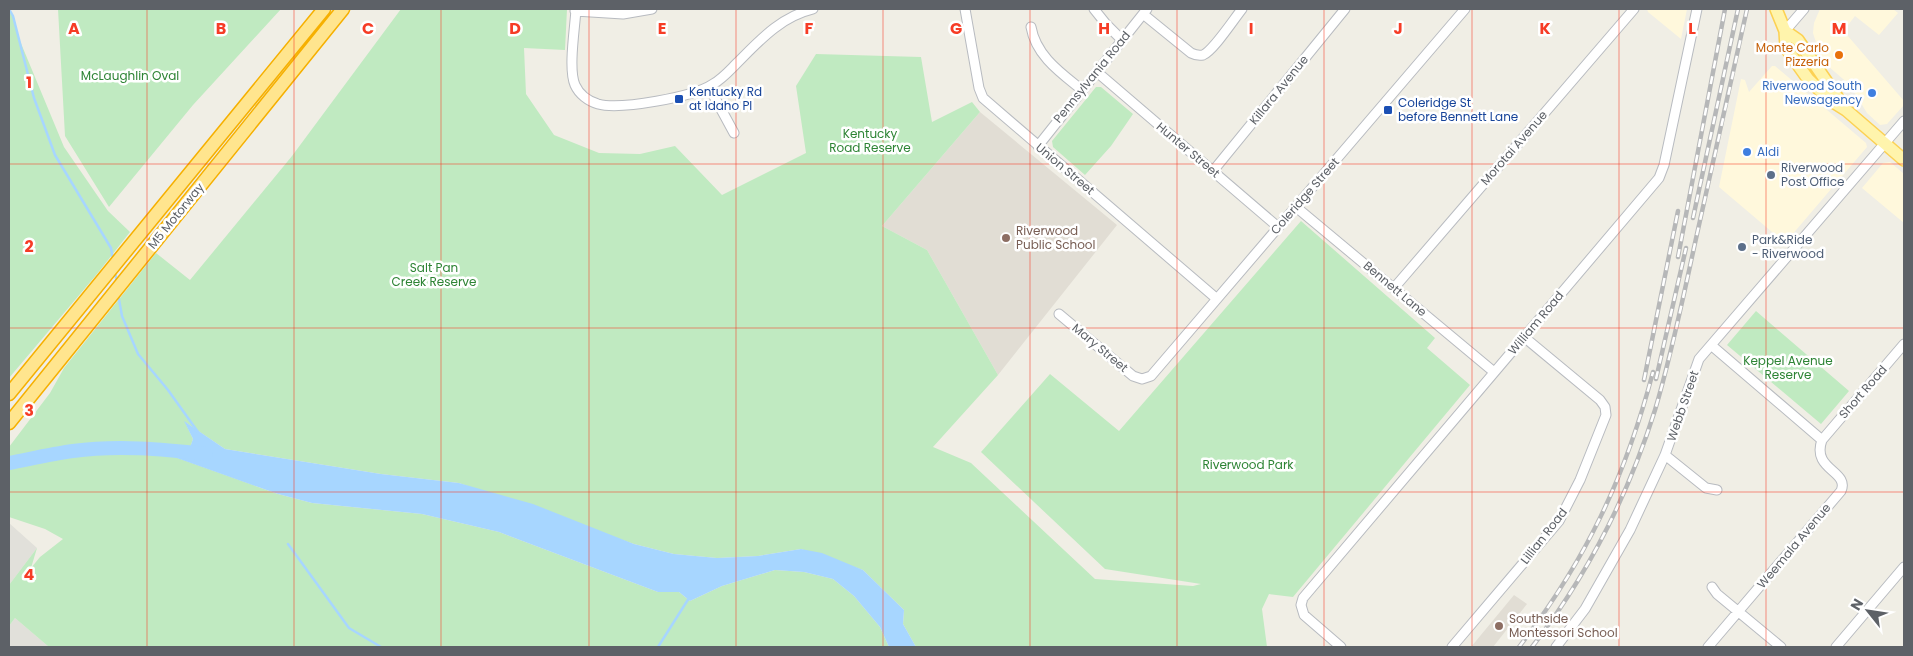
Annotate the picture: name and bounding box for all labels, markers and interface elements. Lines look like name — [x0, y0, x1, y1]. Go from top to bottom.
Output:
text: A — [68, 17, 80, 40]
text: B — [216, 17, 226, 40]
text: C — [362, 17, 374, 40]
text: D — [509, 17, 521, 40]
text: E — [658, 17, 666, 40]
text: F — [805, 17, 814, 40]
text: G — [950, 17, 962, 40]
text: H — [1098, 17, 1110, 40]
text: I — [1249, 17, 1253, 40]
text: J — [1393, 17, 1403, 40]
text: K — [1539, 17, 1551, 40]
text: L — [1688, 17, 1696, 40]
text: M — [1832, 17, 1846, 40]
street label: Pennsylvania Road — [1049, 27, 1134, 126]
place label: Monte Carlo Pizzeria — [1756, 39, 1829, 70]
marker: Monte Carlo Pizzeria — [1833, 49, 1845, 61]
street label: Killara Avenue — [1245, 51, 1312, 128]
park label: McLaughlin Oval — [81, 67, 179, 84]
text: 1 — [26, 71, 32, 94]
place label: Riverwood South Newsagency — [1762, 77, 1862, 108]
place label: Kentucky Rd at Idaho Pl — [689, 83, 762, 114]
marker: Riverwood South Newsagency — [1866, 87, 1878, 99]
marker: Kentucky Rd at Idaho Pl — [673, 93, 685, 105]
place label: Coleridge St before Bennett Lane — [1398, 94, 1518, 125]
marker: Coleridge St before Bennett Lane — [1382, 104, 1394, 116]
street label: Morotai Avenue — [1476, 107, 1551, 189]
street label: Hunter Street — [1153, 118, 1224, 181]
park label: Kentucky Road Reserve — [829, 125, 911, 156]
street label: Union Street — [1032, 139, 1099, 198]
place label: Aldi — [1757, 143, 1779, 160]
marker: Aldi — [1741, 146, 1753, 158]
street label: Coleridge Street — [1266, 154, 1343, 238]
place label: Riverwood Post Office — [1781, 159, 1844, 190]
marker: Riverwood Post Office — [1765, 169, 1777, 181]
street label: M5 Motorway — [144, 179, 208, 252]
place label: Riverwood Public School — [1016, 222, 1096, 253]
place label: Park&Ride - Riverwood — [1752, 231, 1824, 262]
marker: Riverwood Public School — [1000, 232, 1012, 244]
text: 2 — [24, 235, 34, 258]
marker: Park&Ride - Riverwood — [1736, 241, 1748, 253]
street label: Bennett Lane — [1360, 257, 1431, 320]
park label: Salt Pan Creek Reserve — [391, 259, 477, 290]
street label: William Road — [1504, 287, 1567, 358]
street label: Mary Street — [1069, 319, 1132, 376]
park label: Keppel Avenue Reserve — [1743, 352, 1833, 383]
street label: Short Road — [1835, 361, 1891, 422]
street label: Webb Street — [1662, 368, 1703, 443]
text: 3 — [24, 399, 34, 422]
park label: Riverwood Park — [1202, 456, 1294, 473]
street label: Weemala Avenue — [1753, 499, 1834, 592]
street label: Lillian Road — [1516, 504, 1571, 567]
text: 4 — [24, 563, 35, 586]
north arrow — [1843, 586, 1893, 636]
text: N — [1845, 595, 1868, 614]
place label: Southside Montessori School — [1509, 610, 1618, 641]
marker: Southside Montessori School — [1493, 620, 1505, 632]

